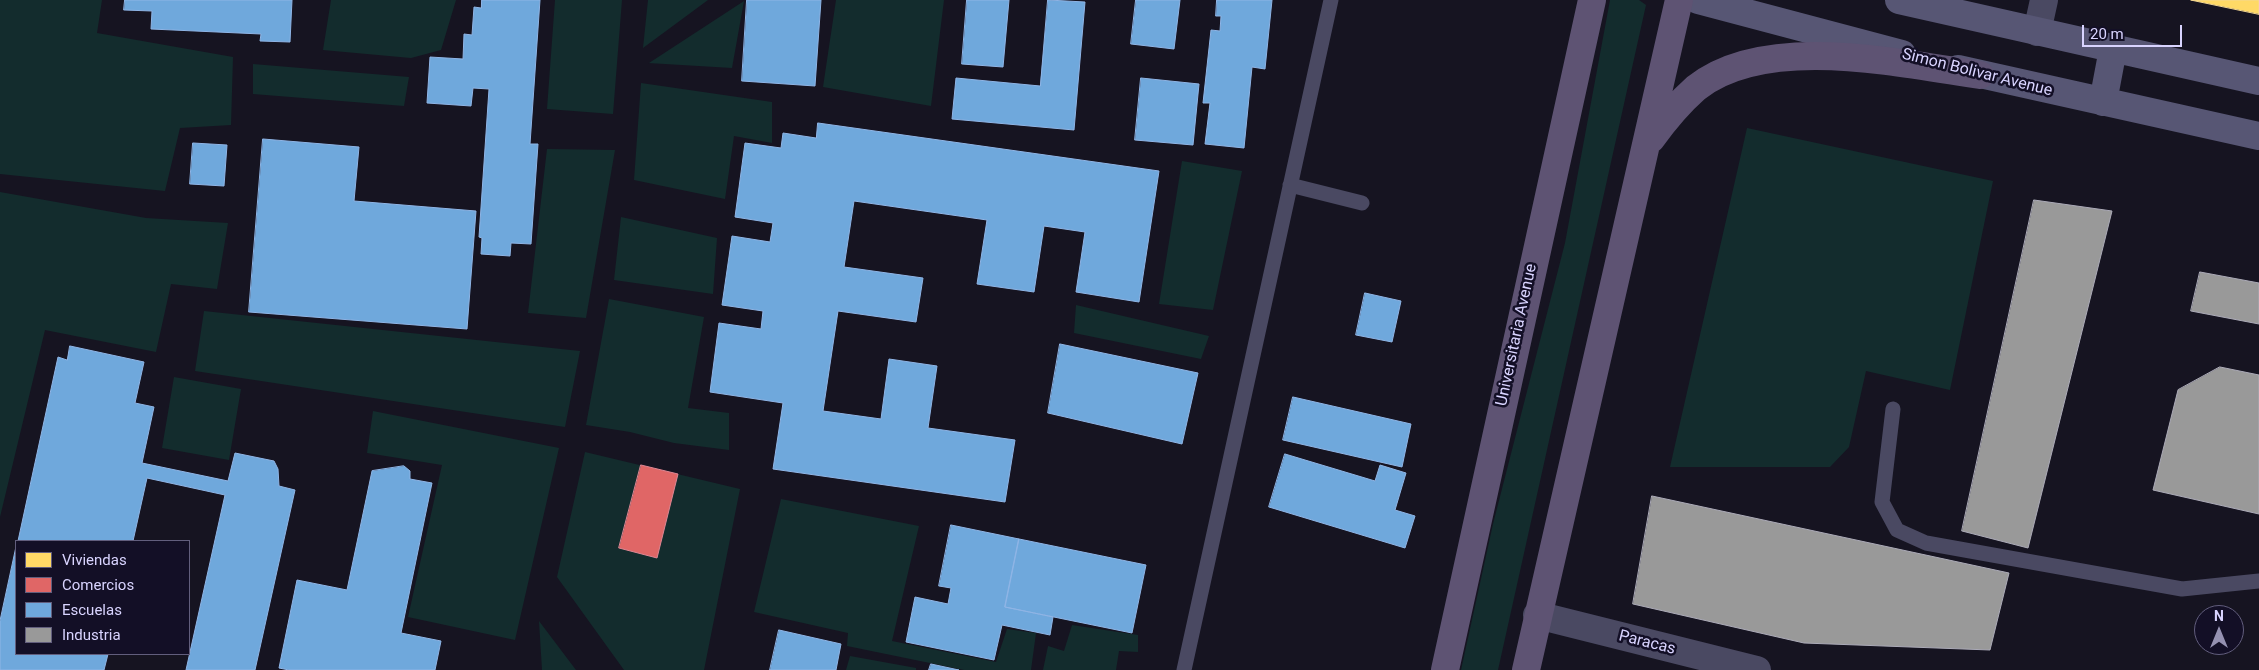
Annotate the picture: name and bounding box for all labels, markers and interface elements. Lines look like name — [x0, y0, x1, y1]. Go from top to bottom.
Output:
scale bar — [2084, 15, 2184, 47]
text: 20 m — [2090, 25, 2124, 43]
street label: Simon Bolivar Avenue — [1900, 45, 2054, 101]
street label: Universitaria Avenue — [1493, 262, 1541, 408]
legend — [15, 540, 190, 655]
text: Viviendas — [62, 551, 127, 569]
text: Comercios — [62, 576, 134, 594]
text: Escuelas — [62, 601, 122, 619]
north arrow — [2194, 605, 2244, 655]
text: N — [2214, 608, 2224, 624]
text: Industria — [62, 626, 121, 644]
street label: Paracas — [1617, 627, 1677, 659]

